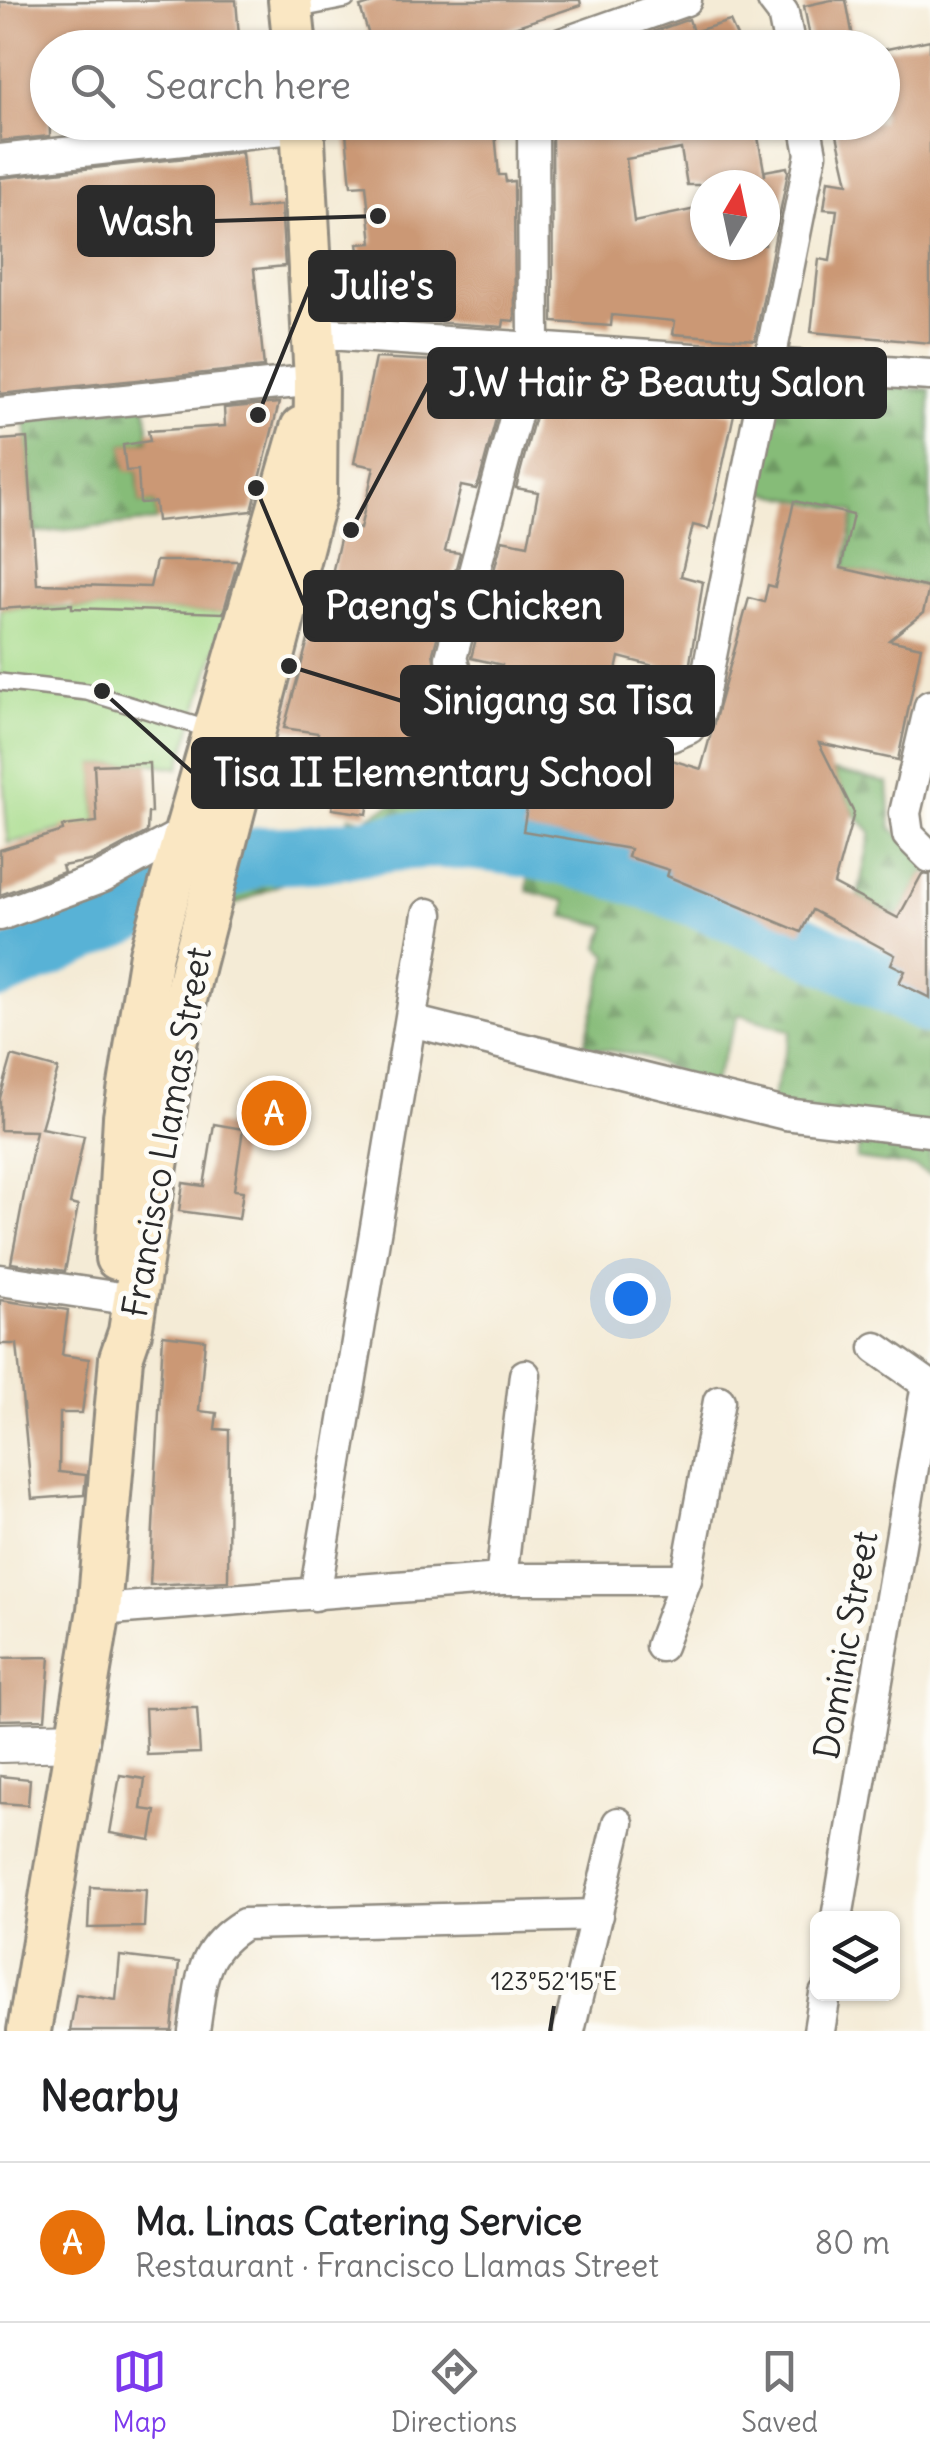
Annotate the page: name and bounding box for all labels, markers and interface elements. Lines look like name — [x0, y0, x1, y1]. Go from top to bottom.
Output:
search box — [30, 30, 900, 140]
icon: search — [65, 58, 120, 113]
text: Search here — [145, 62, 351, 109]
north arrow — [690, 170, 780, 260]
callout: Wash — [79, 187, 213, 255]
text: Wash — [99, 198, 193, 245]
callout: Julie's — [310, 252, 454, 320]
text: Julie's — [330, 262, 434, 309]
callout: J.W Hair & Beauty Salon — [429, 349, 885, 417]
text: J.W Hair & Beauty Salon — [449, 359, 865, 406]
callout: Paeng's Chicken — [305, 572, 622, 640]
text: Paeng's Chicken — [325, 582, 603, 629]
callout: Sinigang sa Tisa — [402, 667, 713, 735]
text: Sinigang sa Tisa — [423, 677, 693, 724]
callout: Tisa II Elementary School — [193, 739, 672, 807]
text: Tisa II Elementary School — [213, 749, 653, 796]
street label: Francisco Llamas Street — [112, 943, 220, 1320]
pin: A — [242, 1076, 306, 1150]
your location — [605, 1273, 656, 1324]
street label: Dominic Street — [803, 1527, 887, 1762]
map controls — [810, 1911, 900, 2001]
button: layers — [810, 1911, 900, 2001]
text: 123°52'15"E — [491, 1965, 617, 1997]
text: Nearby — [40, 2070, 179, 2122]
text: Ma. Linas Catering Service — [135, 2198, 582, 2245]
text: A — [62, 2222, 83, 2263]
text: 80 m — [815, 2222, 890, 2263]
text: Restaurant · Francisco Llamas Street — [135, 2245, 659, 2286]
tab: Map — [112, 2344, 167, 2440]
tab: Directions — [391, 2344, 517, 2440]
tab: Saved — [741, 2344, 818, 2440]

